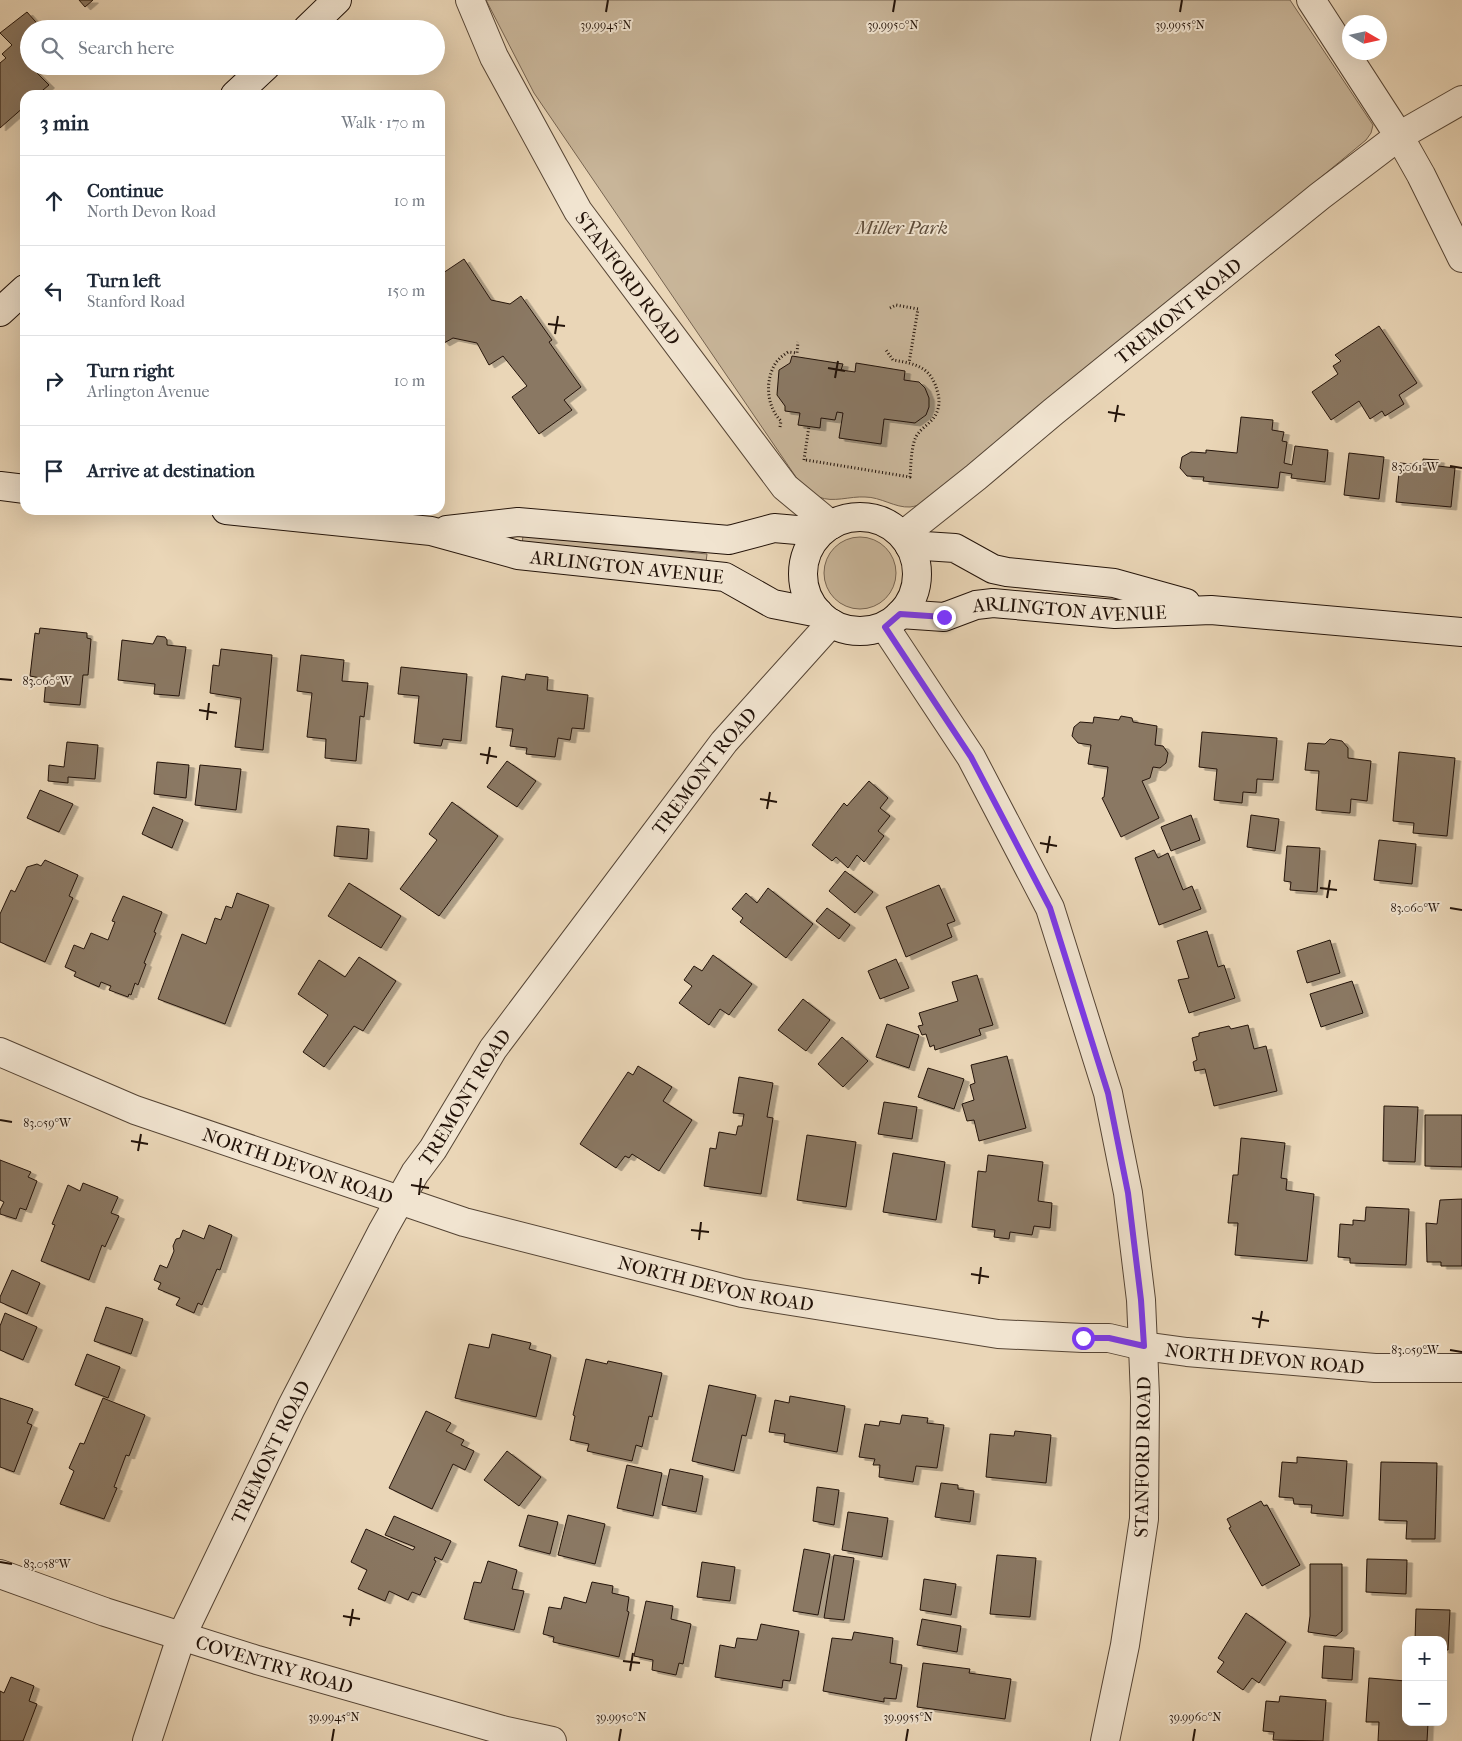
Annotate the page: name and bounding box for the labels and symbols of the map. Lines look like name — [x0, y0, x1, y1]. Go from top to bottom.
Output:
north arrow — [1342, 15, 1387, 60]
text: 39.9945°N — [580, 18, 632, 32]
text: 39.9950°N — [867, 18, 919, 32]
text: 39.9955°N — [1155, 18, 1205, 32]
street label: STANFORD ROAD — [570, 208, 685, 350]
park label: Miller Park — [854, 217, 948, 239]
street label: TREMONT ROAD — [1111, 254, 1246, 369]
text: 83.061°W — [1392, 460, 1440, 474]
street label: ARLINGTON AVENUE — [528, 546, 725, 589]
street label: ARLINGTON AVENUE — [970, 592, 1167, 626]
route end — [933, 606, 956, 629]
text: 83.060°W — [22, 674, 73, 688]
street label: TREMONT ROAD — [648, 703, 762, 840]
text: 83.060°W — [1390, 901, 1441, 915]
street label: TREMONT ROAD — [415, 1025, 516, 1170]
text: 83.059°W — [23, 1116, 72, 1130]
street label: NORTH DEVON ROAD — [199, 1124, 396, 1209]
street label: NORTH DEVON ROAD — [616, 1252, 815, 1316]
route start — [1072, 1327, 1095, 1350]
street label: NORTH DEVON ROAD — [1163, 1339, 1365, 1379]
text: 83.059°W — [1391, 1343, 1440, 1357]
street label: STANFORD ROAD — [1131, 1376, 1155, 1538]
street label: TREMONT ROAD — [227, 1377, 315, 1527]
text: 83.058°W — [23, 1557, 72, 1571]
street label: COVENTRY ROAD — [193, 1631, 355, 1699]
text: 39.9945°N — [308, 1710, 360, 1724]
text: 39.9950°N — [595, 1710, 647, 1724]
text: 39.9955°N — [883, 1710, 933, 1724]
text: 39.9960°N — [1169, 1710, 1221, 1724]

